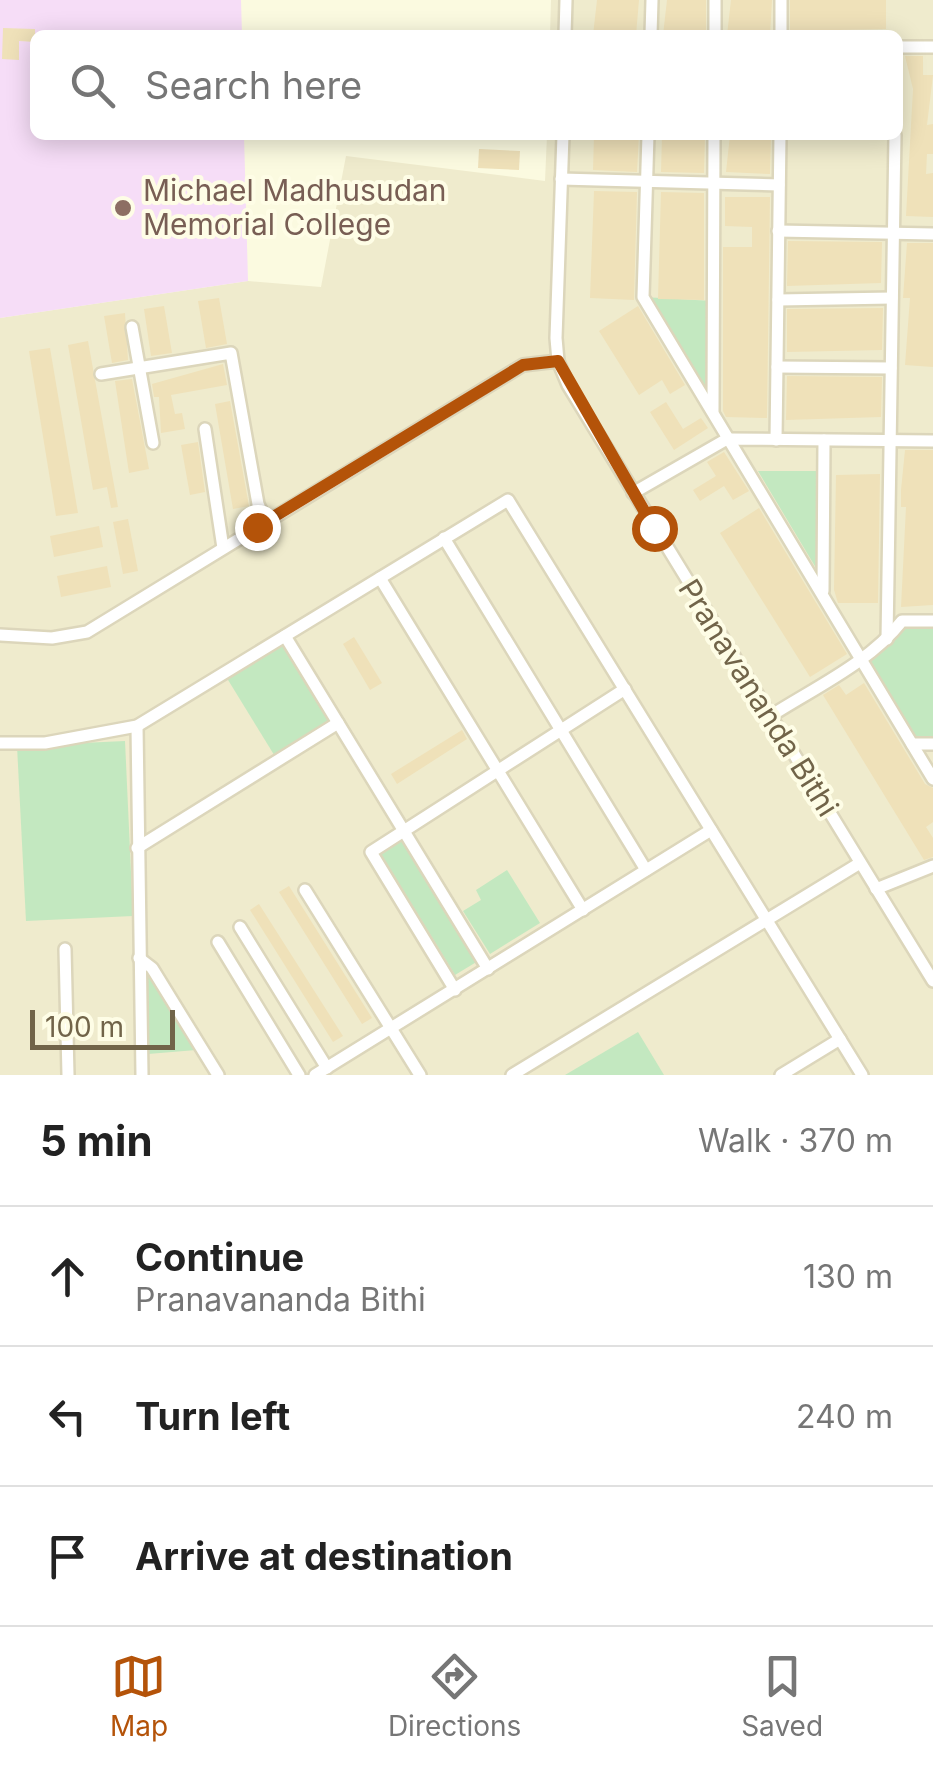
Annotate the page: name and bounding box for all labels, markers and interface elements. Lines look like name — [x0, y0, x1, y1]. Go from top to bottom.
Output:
search box — [30, 30, 903, 140]
icon: search — [65, 58, 120, 113]
text: Search here — [145, 62, 362, 108]
place label: Michael Madhusudan Memorial College — [143, 172, 447, 242]
marker: Michael Madhusudan Memorial College — [112, 197, 134, 219]
route end — [235, 505, 281, 551]
route start — [632, 506, 678, 552]
street label: Pranavananda Bithi — [671, 572, 846, 823]
scale bar — [30, 1005, 175, 1050]
text: 100 m — [45, 1010, 124, 1044]
text: 5 min — [40, 1115, 153, 1166]
text: Walk · 370 m — [698, 1121, 893, 1160]
text: Continue — [135, 1234, 304, 1280]
icon: ahead — [40, 1249, 95, 1304]
text: 130 m — [803, 1257, 893, 1296]
text: Pranavananda Bithi — [135, 1280, 426, 1319]
icon: left — [40, 1389, 95, 1444]
text: Turn left — [135, 1393, 290, 1439]
text: 240 m — [796, 1397, 893, 1436]
icon: arrive — [40, 1529, 95, 1584]
text: Arrive at destination — [135, 1533, 513, 1579]
tab: Map — [110, 1649, 168, 1743]
tab: Directions — [388, 1649, 521, 1743]
tab: Saved — [741, 1649, 823, 1743]

